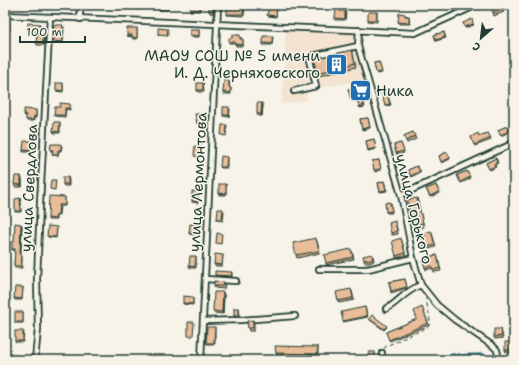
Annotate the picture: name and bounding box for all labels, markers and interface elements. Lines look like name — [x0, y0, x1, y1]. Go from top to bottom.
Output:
scale bar — [20, 18, 85, 44]
north arrow — [461, 18, 501, 58]
text: 100 m — [26, 24, 62, 40]
text: С — [470, 38, 483, 55]
place label: МАОУ СОШ № 5 имени И. Д. Черняховского — [144, 46, 320, 83]
building icon: МАОУ СОШ № 5 имени И. Д. Черняховского — [323, 52, 349, 78]
supermarket icon: Ника — [347, 78, 373, 104]
place label: Ника — [376, 81, 414, 101]
street label: улица Лермонтова — [184, 111, 212, 252]
street label: улица Свердлова — [16, 123, 42, 252]
street label: улица Горького — [391, 152, 437, 266]

